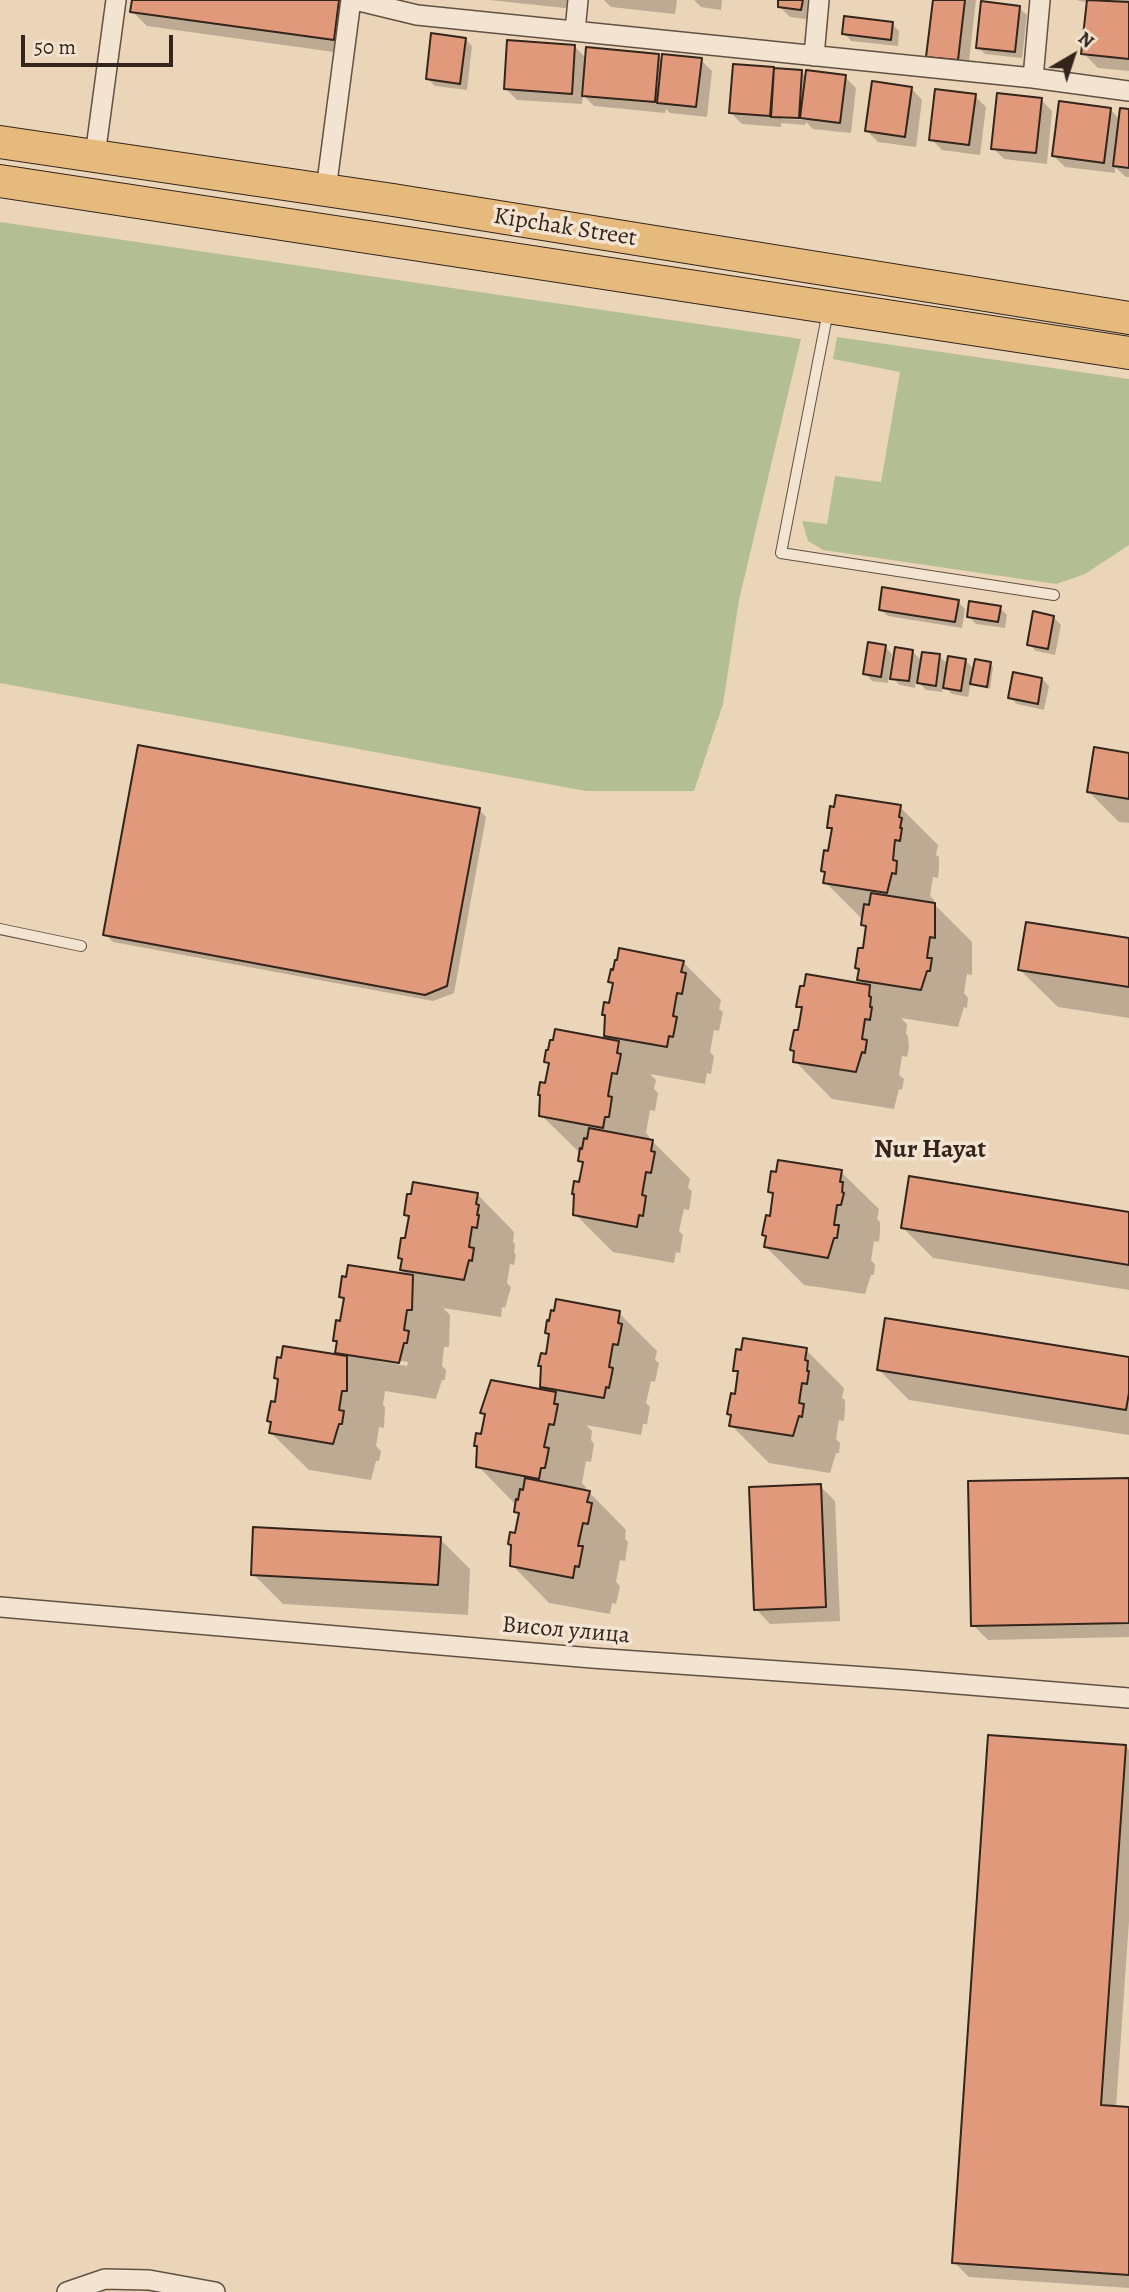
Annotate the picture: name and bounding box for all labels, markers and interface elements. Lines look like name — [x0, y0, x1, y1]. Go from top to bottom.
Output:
scale bar — [24, 21, 177, 65]
north arrow — [1038, 21, 1108, 91]
text: N — [1073, 25, 1100, 54]
text: 50 m — [34, 33, 76, 61]
street label: Kipchak Street — [491, 202, 639, 254]
district label: Nur Hayat — [874, 1135, 986, 1167]
street label: Висол улица — [501, 1611, 631, 1651]

